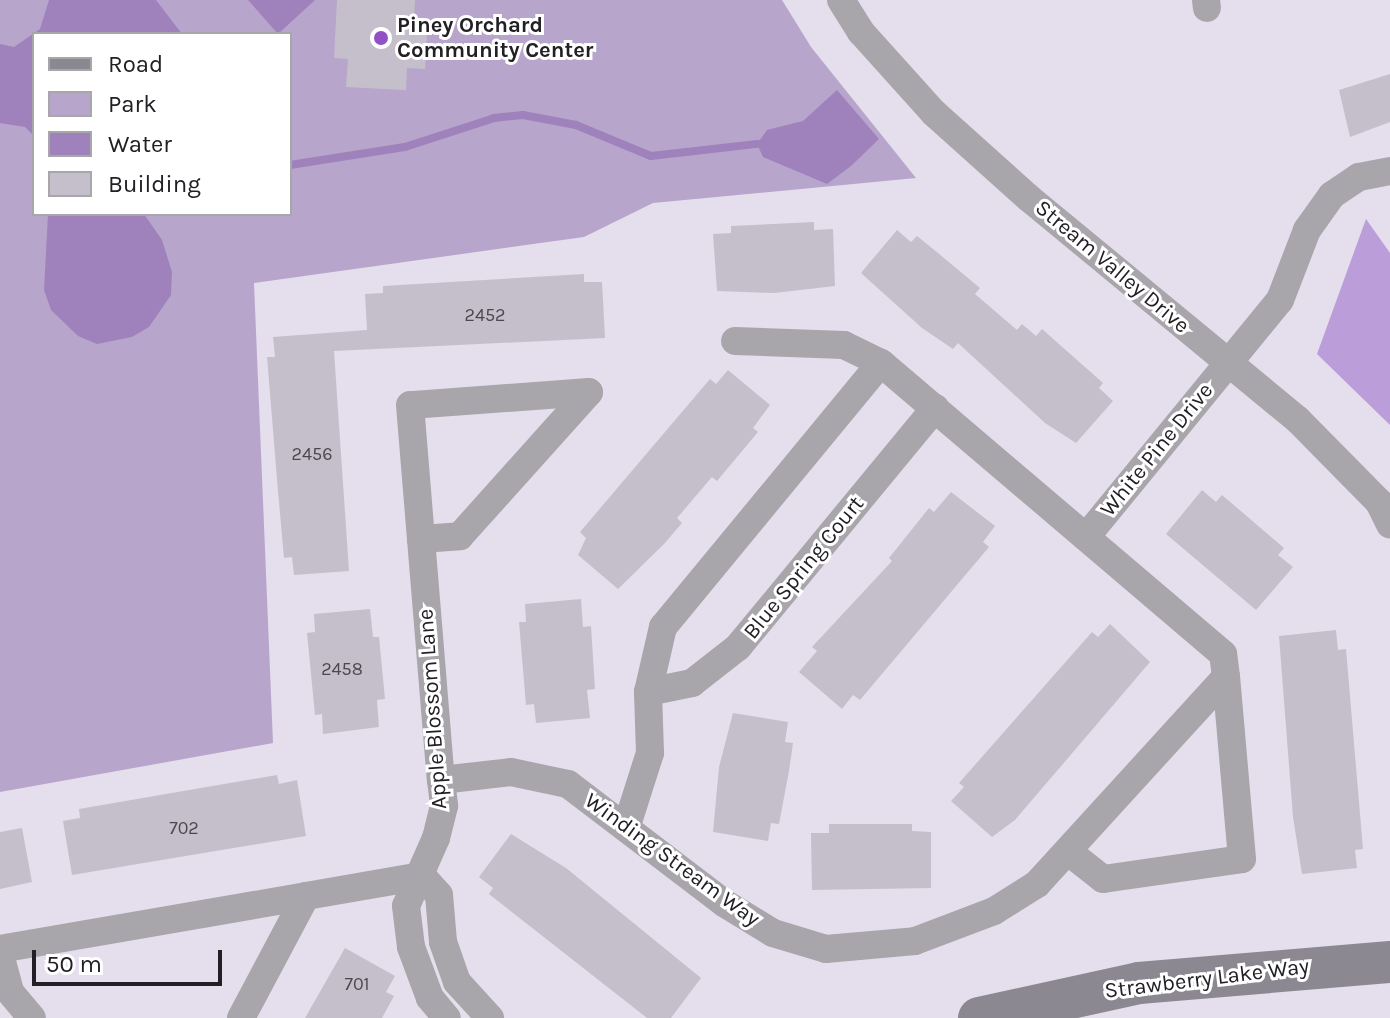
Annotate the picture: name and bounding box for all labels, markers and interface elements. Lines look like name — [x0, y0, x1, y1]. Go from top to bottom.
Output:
place label: Piney Orchard Community Center — [397, 12, 593, 64]
marker: Piney Orchard Community Center — [372, 29, 390, 47]
legend — [32, 32, 292, 216]
text: Road — [108, 50, 163, 78]
text: Park — [108, 90, 157, 118]
text: Water — [108, 130, 172, 158]
text: Building — [108, 170, 201, 198]
street label: Stream Valley Drive — [1030, 195, 1194, 339]
house number: 2452 — [464, 304, 506, 326]
street label: White Pine Drive — [1095, 378, 1219, 522]
house number: 2456 — [292, 443, 332, 465]
street label: Blue Spring Court — [738, 491, 870, 645]
street label: Apple Blossom Lane — [413, 608, 453, 810]
house number: 2458 — [321, 658, 363, 680]
street label: Winding Stream Way — [579, 788, 765, 932]
house number: 702 — [169, 817, 199, 839]
scale bar — [36, 934, 226, 984]
text: 50 m — [46, 950, 102, 978]
street label: Strawberry Lake Way — [1103, 953, 1311, 1005]
house number: 701 — [344, 973, 370, 995]

